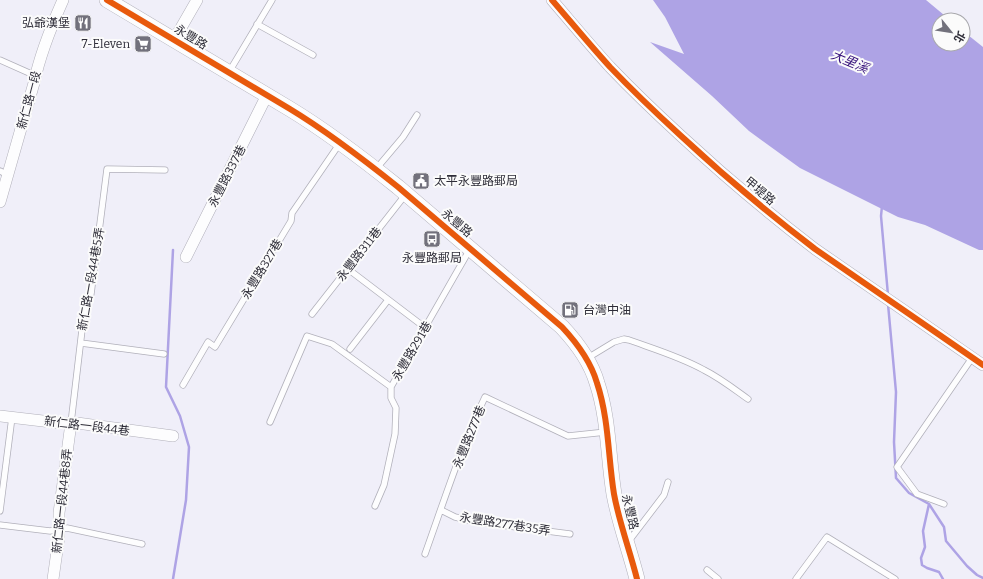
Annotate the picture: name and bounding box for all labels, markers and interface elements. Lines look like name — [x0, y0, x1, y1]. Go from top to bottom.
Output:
north arrow — [931, 12, 971, 52]
restaurant icon: 弘爺漢堡 — [73, 13, 93, 33]
place label: 弘爺漢堡 — [22, 16, 70, 30]
street label: 永豐路 — [172, 22, 210, 52]
text: 北 — [951, 29, 968, 45]
supermarket icon: 7-Eleven — [133, 34, 153, 54]
place label: 7-Eleven — [81, 37, 130, 51]
water label: 大里溪 — [829, 47, 873, 77]
street label: 新仁路一段 — [14, 69, 44, 131]
street label: 永豐路337巷 — [205, 143, 249, 209]
public building icon: 太平永豐路郵局 — [411, 171, 431, 191]
place label: 太平永豐路郵局 — [434, 174, 518, 188]
street label: 甲堤路 — [742, 174, 778, 208]
street label: 永豐路 — [439, 206, 475, 240]
street label: 永豐路311巷 — [334, 224, 384, 284]
street label: 新仁路一段44巷5弄 — [75, 226, 107, 332]
bus stop icon: 永豐路郵局 — [422, 229, 442, 249]
street label: 永豐路327巷 — [239, 237, 285, 301]
place label: 永豐路郵局 — [402, 251, 462, 265]
fuel station icon: 台灣中油 — [560, 300, 580, 320]
place label: 台灣中油 — [583, 303, 631, 317]
street label: 永豐路291巷 — [389, 319, 435, 383]
street label: 永豐路277巷 — [450, 404, 488, 470]
street label: 新仁路一段44巷 — [43, 414, 131, 438]
street label: 新仁路一段44巷8弄 — [50, 448, 74, 554]
street label: 永豐路 — [619, 493, 641, 531]
street label: 永豐路277巷35弄 — [459, 510, 551, 538]

